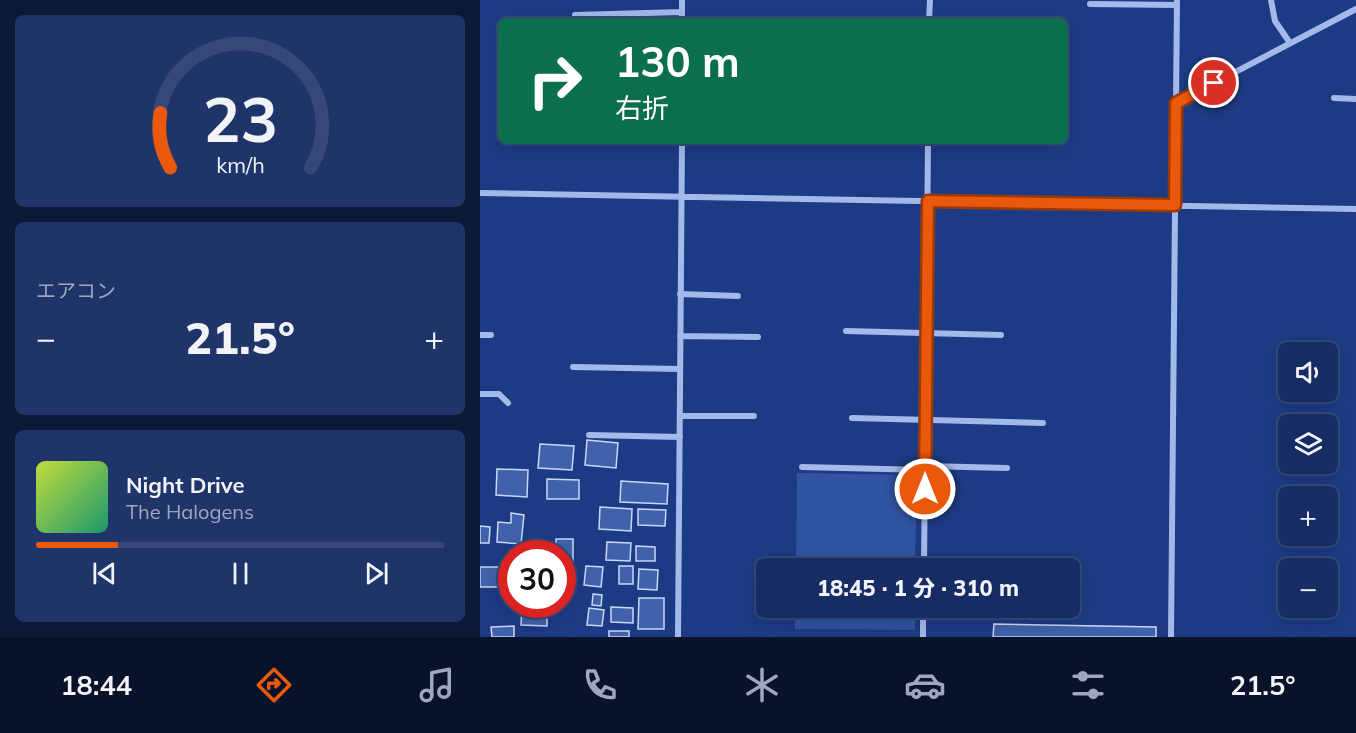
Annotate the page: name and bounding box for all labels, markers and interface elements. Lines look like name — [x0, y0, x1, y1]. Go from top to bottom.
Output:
text: 130 m — [615, 35, 740, 88]
icon: right — [516, 42, 594, 120]
pin — [1188, 57, 1239, 108]
icon: arrive — [1197, 66, 1230, 99]
text: 23 — [203, 79, 277, 158]
text: 右折 — [615, 91, 669, 125]
text: km/h — [216, 152, 264, 179]
text: エアコン — [36, 278, 116, 303]
text: 21.5° — [185, 309, 295, 365]
text: − — [36, 317, 56, 358]
text: + — [424, 317, 444, 358]
map controls — [1278, 342, 1338, 618]
button: sound — [1278, 342, 1338, 402]
button: layers — [1278, 414, 1338, 474]
position arrow — [893, 457, 957, 521]
text: Night Drive — [126, 471, 245, 499]
button: + — [1278, 486, 1338, 546]
text: The Halogens — [126, 499, 254, 524]
speed limit sign: 30 — [498, 540, 576, 618]
icon: previous — [88, 557, 121, 590]
icon: pause — [224, 557, 257, 590]
icon: next — [360, 557, 393, 590]
button: − — [1278, 558, 1338, 618]
text: 18:45 · 1 分 · 310 m — [817, 574, 1019, 602]
icon: directions — [253, 664, 295, 706]
icon: music — [416, 664, 458, 706]
icon: phone — [579, 664, 621, 706]
icon: climate — [741, 664, 783, 706]
icon: car — [904, 664, 946, 706]
icon: filters — [1067, 664, 1109, 706]
text: 18:44 — [60, 668, 132, 702]
text: 21.5° — [1230, 668, 1295, 702]

